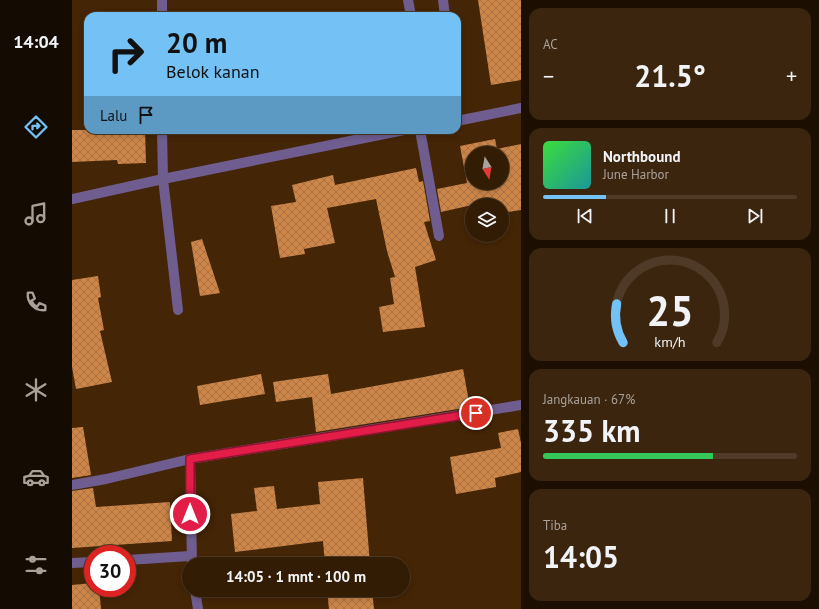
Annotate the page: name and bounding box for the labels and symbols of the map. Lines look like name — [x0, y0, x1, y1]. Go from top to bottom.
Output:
north arrow — [465, 146, 509, 190]
pin — [459, 396, 493, 430]
position arrow — [169, 493, 211, 535]
speed limit sign: 30 — [84, 545, 136, 597]

